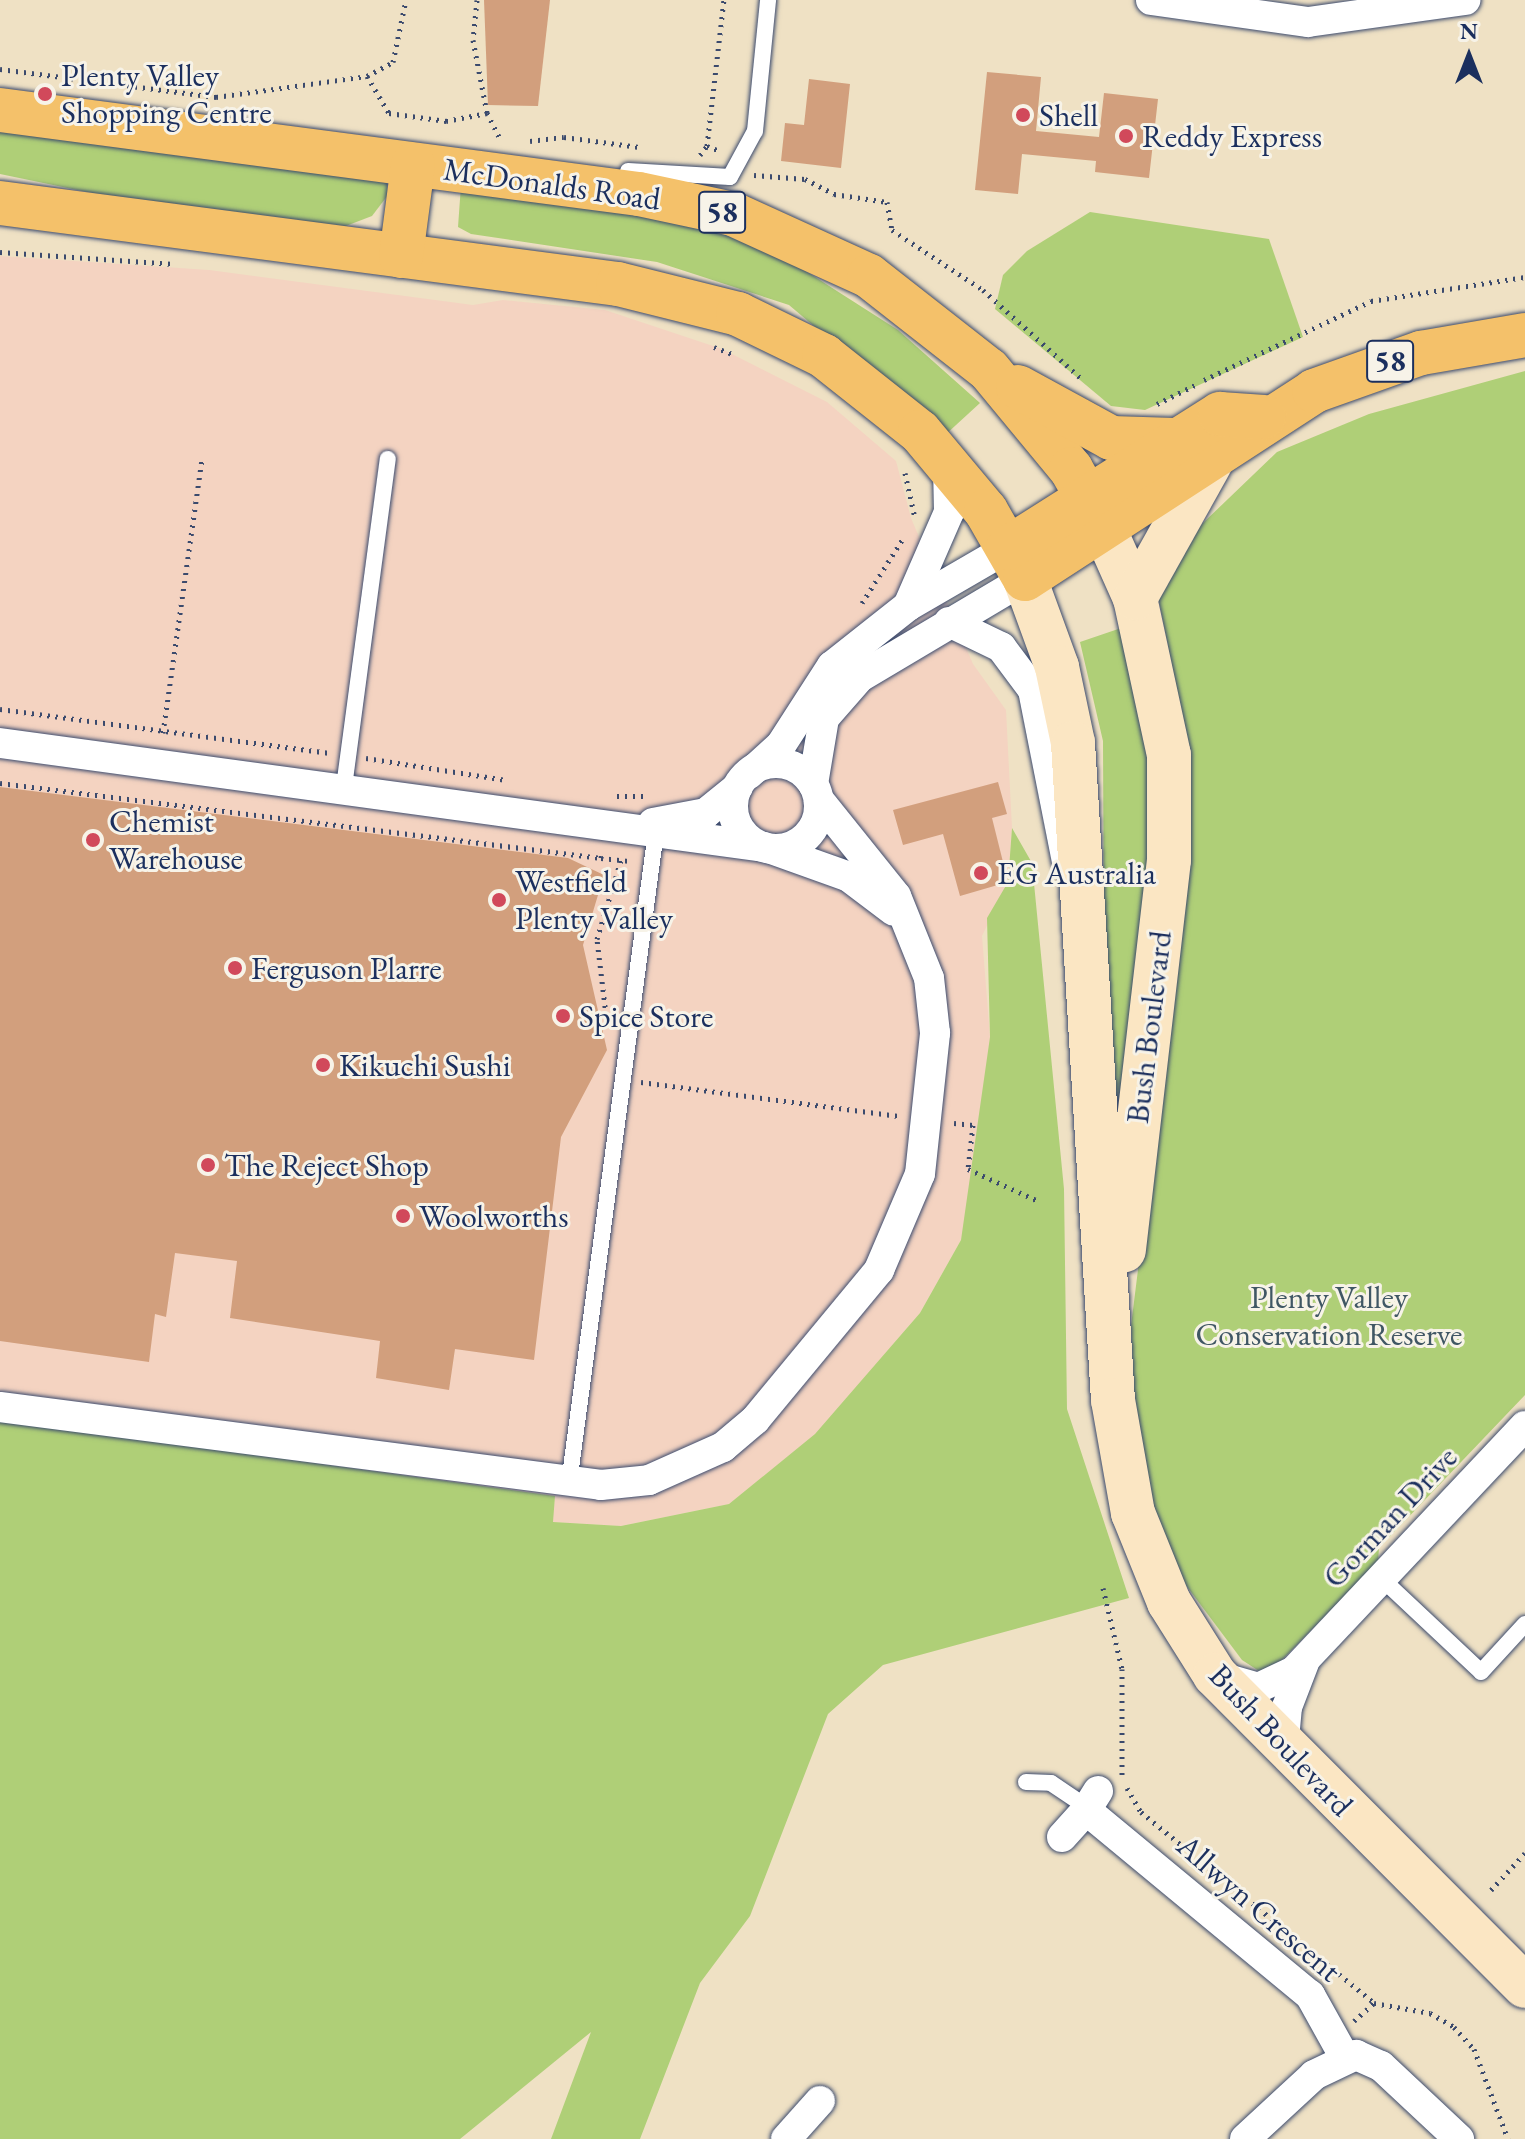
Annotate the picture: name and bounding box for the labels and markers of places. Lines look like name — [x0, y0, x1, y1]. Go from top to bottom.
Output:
place label: Plenty Valley Shopping Centre — [61, 57, 272, 132]
marker: Plenty Valley Shopping Centre — [36, 85, 54, 103]
place label: Shell — [1039, 96, 1098, 134]
marker: Shell — [1014, 106, 1032, 124]
place label: Reddy Express — [1142, 117, 1322, 155]
marker: Reddy Express — [1117, 127, 1135, 145]
place label: Chemist Warehouse — [109, 803, 243, 878]
marker: Chemist Warehouse — [84, 831, 102, 849]
place label: EG Australia — [997, 854, 1156, 892]
place label: Westfield Plenty Valley — [515, 863, 673, 938]
marker: EG Australia — [972, 864, 990, 882]
marker: Westfield Plenty Valley — [490, 891, 508, 909]
place label: Ferguson Plarre — [251, 949, 442, 987]
marker: Ferguson Plarre — [226, 959, 244, 977]
place label: Spice Store — [579, 997, 714, 1035]
marker: Spice Store — [554, 1007, 572, 1025]
place label: Kikuchi Sushi — [339, 1046, 511, 1084]
marker: Kikuchi Sushi — [314, 1056, 332, 1074]
place label: The Reject Shop — [224, 1146, 429, 1184]
marker: The Reject Shop — [199, 1156, 217, 1174]
place label: Woolworths — [419, 1197, 569, 1235]
marker: Woolworths — [394, 1207, 412, 1225]

